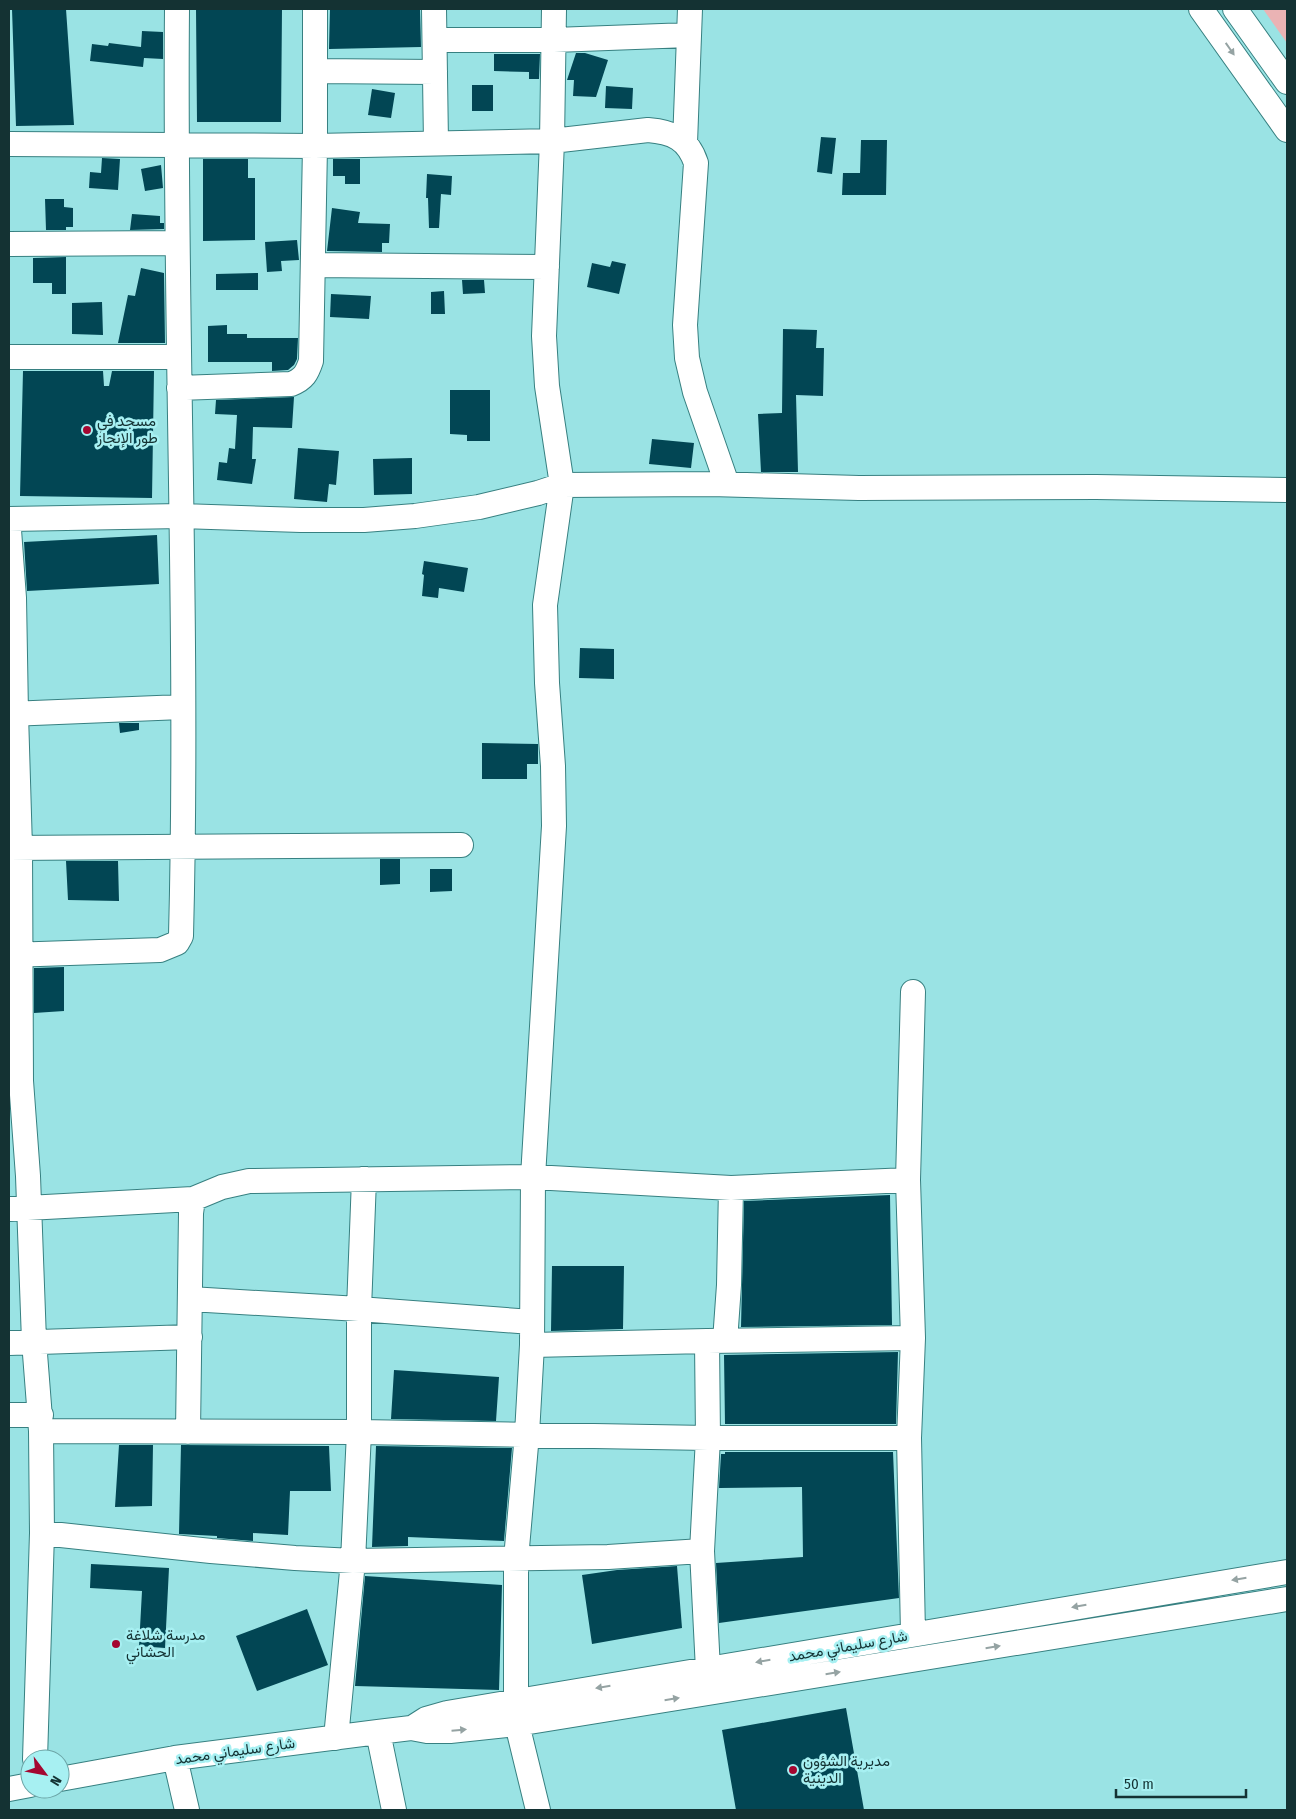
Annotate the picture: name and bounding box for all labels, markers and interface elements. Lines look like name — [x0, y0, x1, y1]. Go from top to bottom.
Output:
one-way arrow — [1225, 42, 1235, 55]
place label: مسجد في طور الإنجاز — [96, 412, 158, 448]
marker: مسجد في طور الإنجاز — [81, 424, 93, 436]
one-way arrow — [1231, 1576, 1247, 1584]
one-way arrow — [1070, 1603, 1086, 1611]
place label: مدرسة شلاغة الحشاني — [126, 1626, 206, 1665]
street label: شارع سليماني محمد — [787, 1627, 910, 1669]
marker: مدرسة شلاغة الحشاني — [110, 1638, 122, 1650]
one-way arrow — [985, 1642, 1001, 1650]
one-way arrow — [755, 1657, 771, 1665]
one-way arrow — [825, 1669, 841, 1677]
one-way arrow — [595, 1684, 611, 1692]
one-way arrow — [665, 1695, 681, 1703]
one-way arrow — [452, 1726, 468, 1734]
street label: شارع سليماني محمد — [174, 1734, 297, 1772]
north arrow — [20, 1749, 70, 1799]
place label: مديرية الشؤون الدينية — [803, 1752, 890, 1787]
marker: مديرية الشؤون الدينية — [787, 1764, 799, 1776]
scale bar — [1116, 1766, 1246, 1798]
text: N — [46, 1773, 65, 1789]
text: 50 m — [1124, 1775, 1154, 1793]

